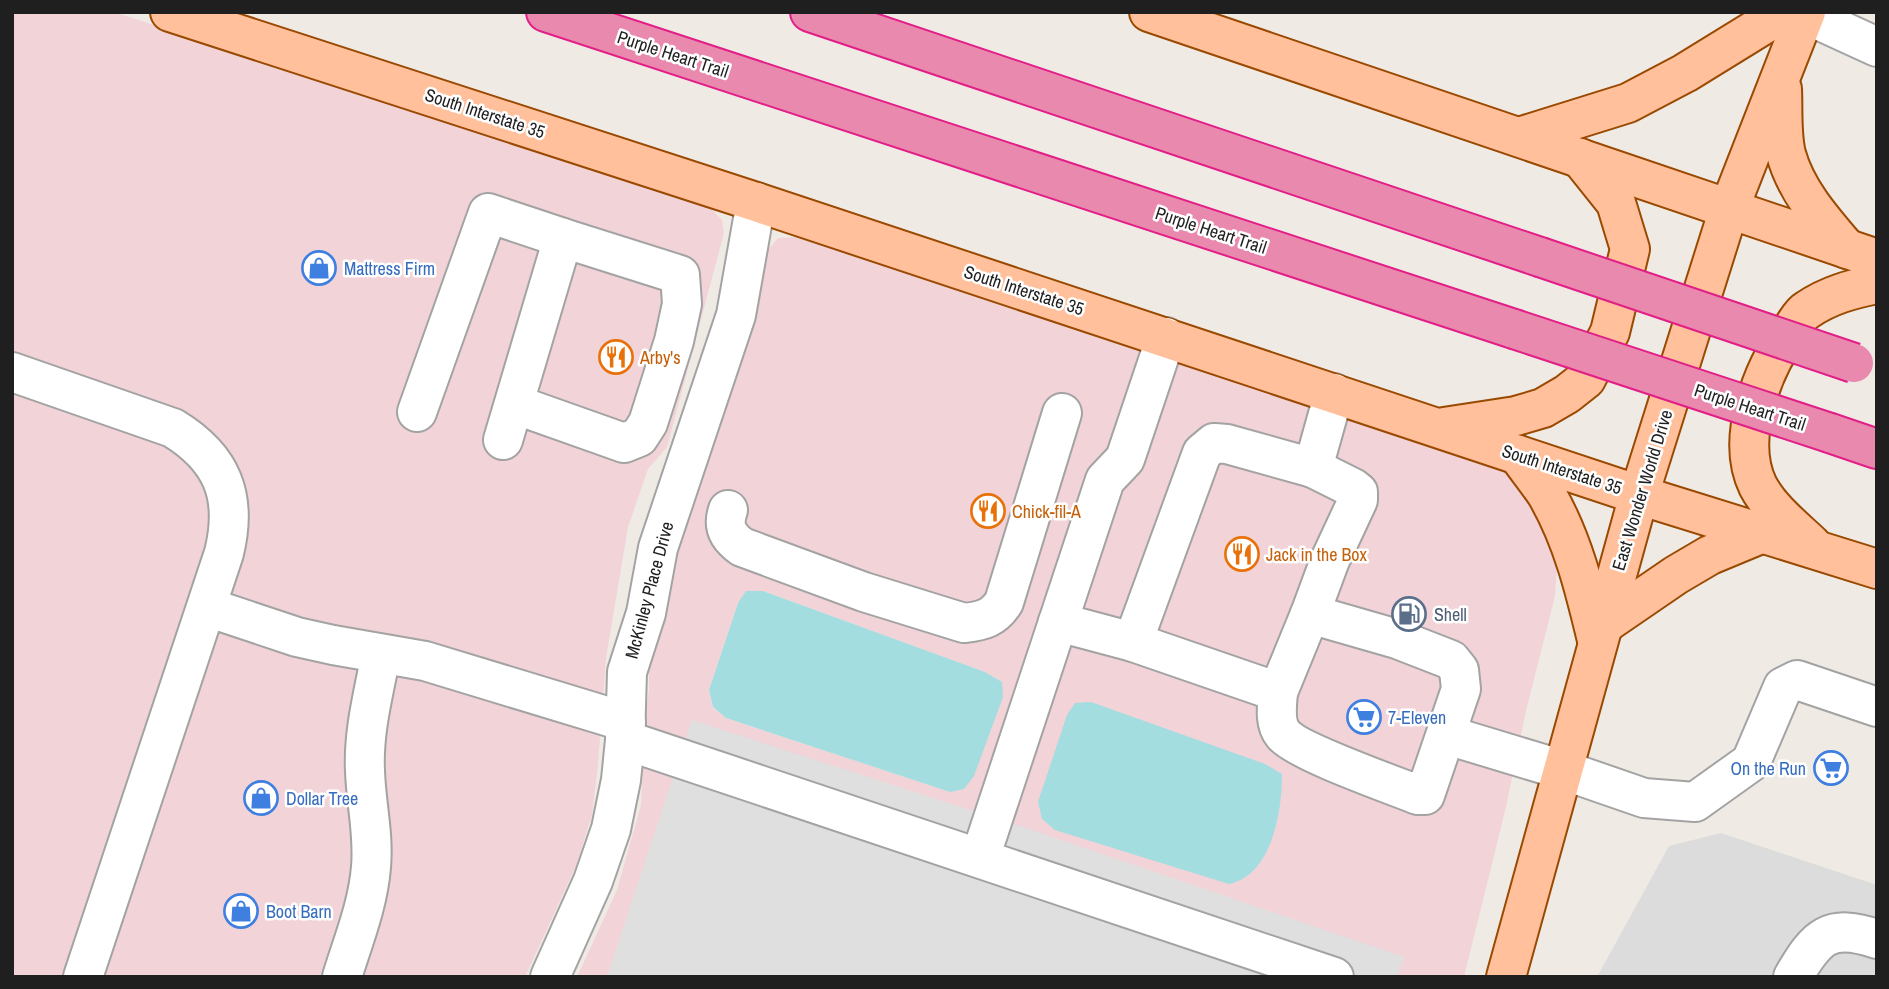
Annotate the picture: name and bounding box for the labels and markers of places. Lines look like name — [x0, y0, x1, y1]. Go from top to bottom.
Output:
shop icon: Mattress Firm — [300, 249, 338, 287]
place label: Mattress Firm — [344, 256, 435, 281]
restaurant icon: Arby's — [597, 338, 635, 376]
place label: Arby's — [639, 345, 681, 370]
restaurant icon: Chick-fil-A — [969, 492, 1007, 530]
place label: Chick-fil-A — [1012, 499, 1081, 524]
restaurant icon: Jack in the Box — [1223, 535, 1261, 573]
place label: Jack in the Box — [1266, 542, 1368, 567]
fuel station icon: Shell — [1390, 595, 1428, 633]
place label: Shell — [1434, 602, 1467, 627]
supermarket icon: 7-Eleven — [1345, 698, 1383, 736]
place label: 7-Eleven — [1388, 705, 1446, 730]
supermarket icon: On the Run — [1812, 749, 1850, 787]
place label: On the Run — [1731, 756, 1806, 781]
shop icon: Dollar Tree — [242, 779, 280, 817]
place label: Dollar Tree — [286, 786, 358, 811]
shop icon: Boot Barn — [222, 892, 260, 930]
place label: Boot Barn — [266, 899, 332, 924]

